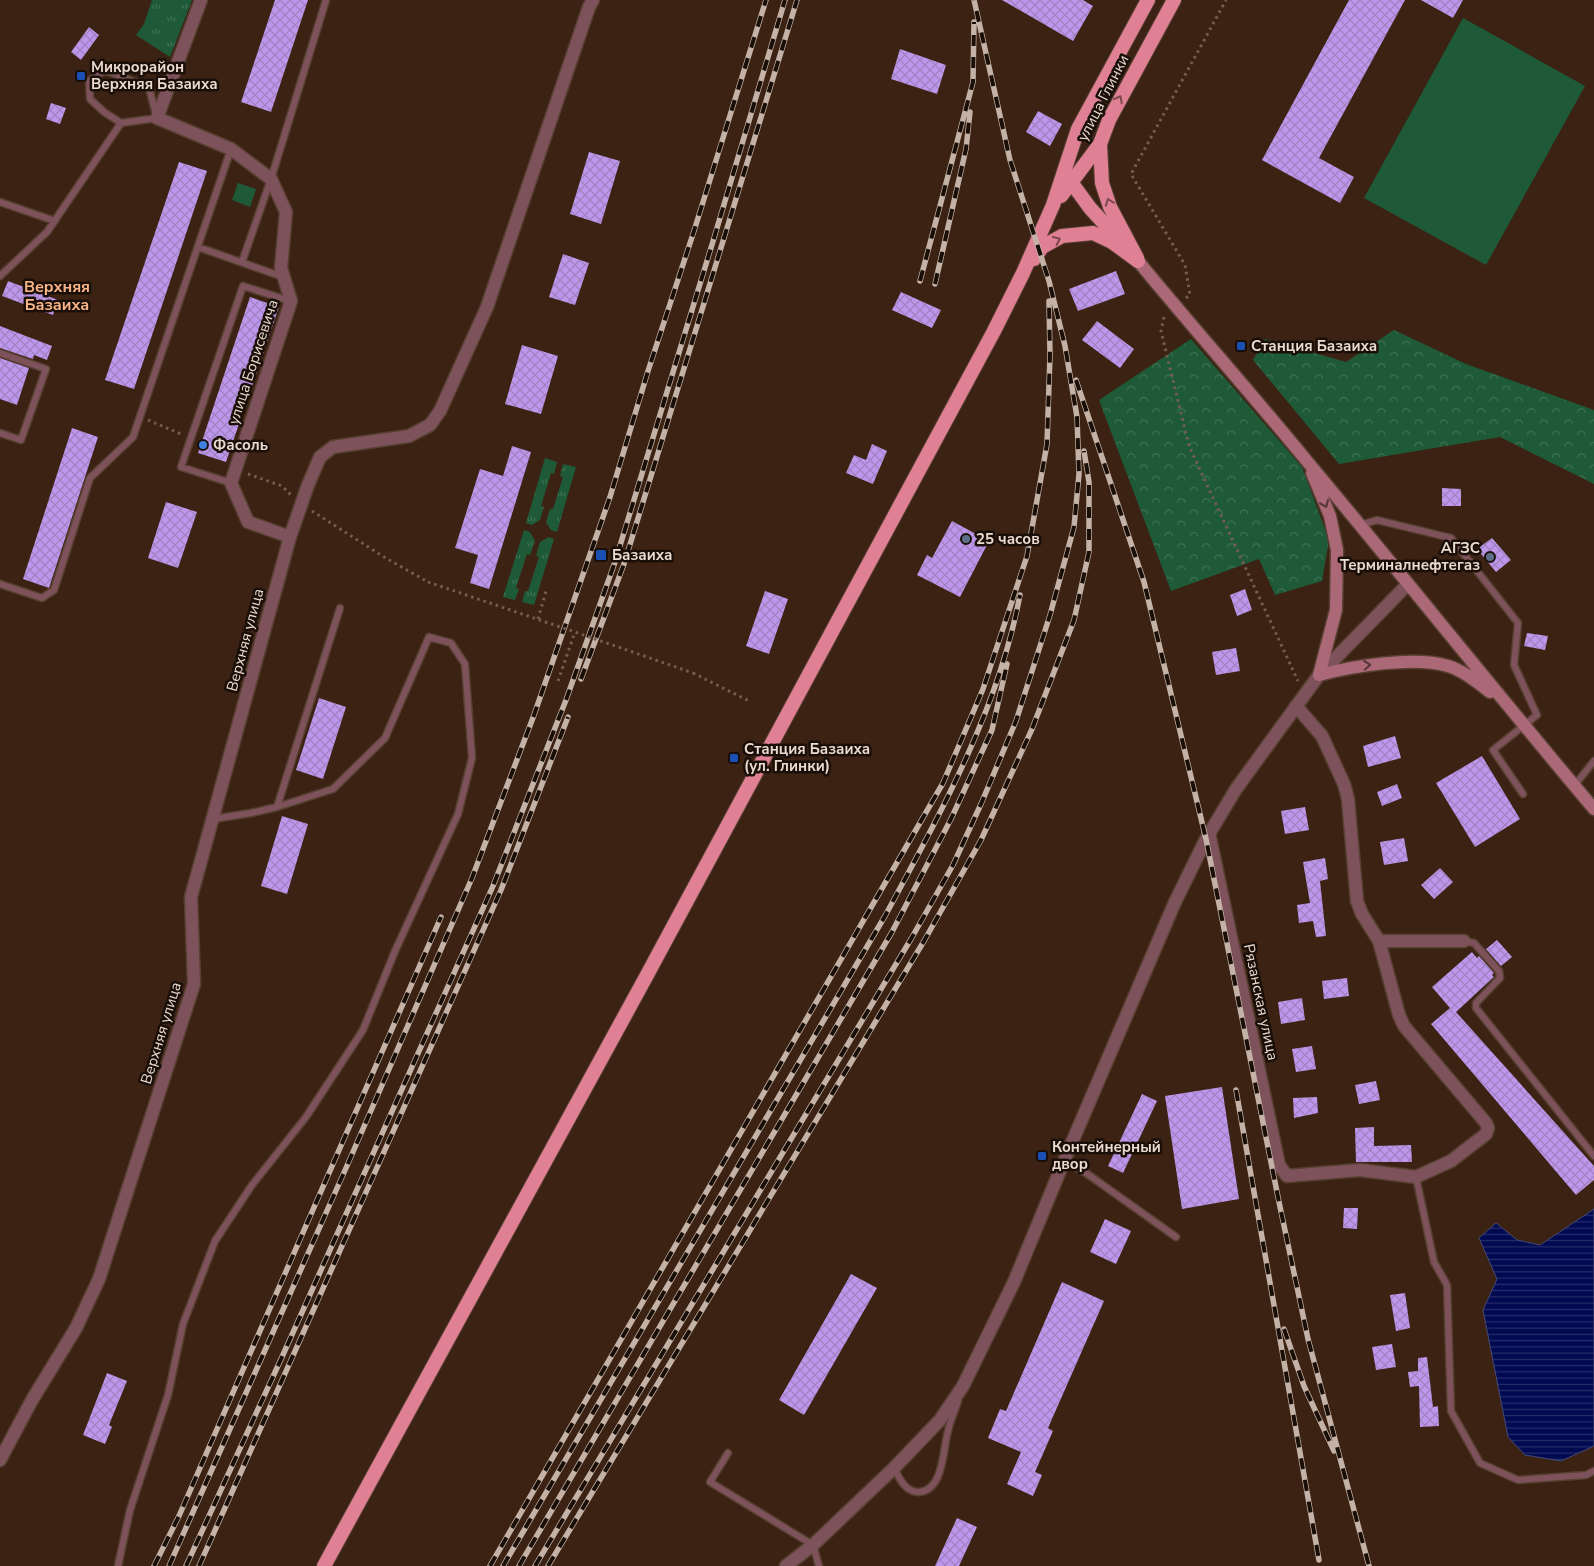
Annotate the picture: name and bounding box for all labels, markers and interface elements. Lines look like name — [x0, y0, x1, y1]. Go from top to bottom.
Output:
street label: улица Глинки — [1073, 51, 1133, 145]
place label: Микрорайон Верхняя Базаиха — [91, 57, 218, 94]
marker: Микрорайон Верхняя Базаиха — [75, 70, 87, 82]
one-way arrow — [1113, 96, 1123, 105]
one-way arrow — [1104, 198, 1114, 206]
one-way arrow — [1052, 235, 1061, 246]
district label: Верхняя Базаиха — [24, 276, 90, 316]
street label: улица Борисевича — [223, 297, 283, 427]
place label: Станция Базаиха — [1251, 336, 1377, 356]
marker: Станция Базаиха — [1235, 340, 1247, 352]
place label: Фасоль — [213, 435, 268, 455]
marker: Фасоль — [197, 439, 209, 451]
one-way arrow — [1318, 499, 1329, 508]
place label: 25 часов — [976, 529, 1040, 549]
marker: 25 часов — [960, 533, 972, 545]
place label: АГЗС Терминалнефтегаз — [1340, 538, 1480, 575]
place label: Базаиха — [612, 545, 673, 565]
marker: Базаиха — [594, 548, 608, 562]
marker: АГЗС Терминалнефтегаз — [1484, 551, 1496, 563]
street label: Верхняя улица — [222, 586, 268, 694]
one-way arrow — [1363, 660, 1371, 671]
place label: Станция Базаиха (ул. Глинки) — [744, 739, 870, 776]
marker: Станция Базаиха (ул. Глинки) — [728, 752, 740, 764]
street label: Рязанская улица — [1239, 942, 1283, 1062]
street label: Верхняя улица — [136, 980, 186, 1086]
place label: Контейнерный двор — [1052, 1137, 1161, 1174]
marker: Контейнерный двор — [1036, 1150, 1048, 1162]

